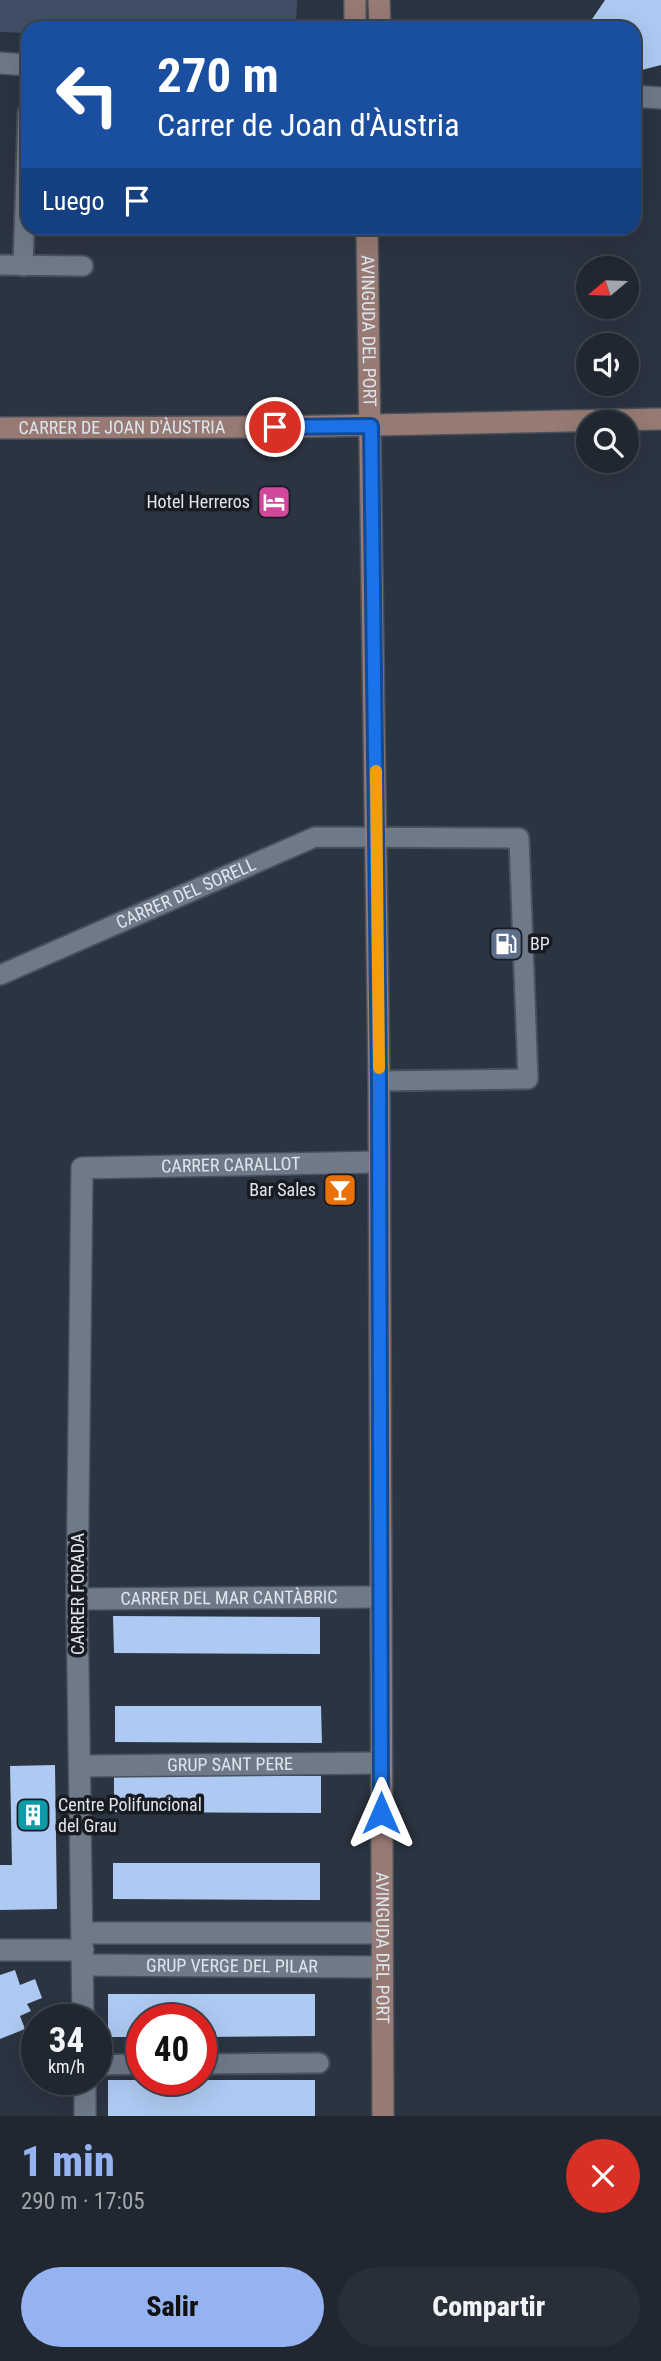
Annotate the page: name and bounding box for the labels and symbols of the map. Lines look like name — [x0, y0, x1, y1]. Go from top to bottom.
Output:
street label: AVINGUDA DEL PORT — [357, 255, 381, 407]
north arrow — [576, 256, 639, 318]
pin — [245, 397, 305, 457]
street label: CARRER DE JOAN D'ÀUSTRIA — [19, 416, 226, 438]
hotel icon: Hotel Herreros — [255, 483, 293, 521]
place label: Hotel Herreros — [146, 491, 250, 512]
street label: CARRER DEL SORELL — [113, 853, 259, 933]
fuel station icon: BP — [487, 925, 525, 963]
place label: BP — [530, 933, 550, 954]
street label: CARRER CARALLOT — [161, 1153, 301, 1176]
bar icon: Bar Sales — [321, 1171, 359, 1209]
place label: Bar Sales — [249, 1179, 316, 1200]
street label: CARRER FORADA — [67, 1532, 88, 1655]
street label: CARRER DEL MAR CANTÀBRIC — [120, 1586, 338, 1609]
street label: GRUP SANT PERE — [167, 1753, 293, 1775]
position arrow — [344, 1776, 418, 1850]
place label: Centre Polifuncional del Grau — [58, 1794, 202, 1836]
building icon: Centre Polifuncional del Grau — [14, 1796, 52, 1834]
street label: AVINGUDA DEL PORT — [372, 1872, 394, 2024]
street label: GRUP VERGE DEL PILAR — [146, 1954, 318, 1977]
speed limit sign: 40 — [126, 2004, 217, 2095]

